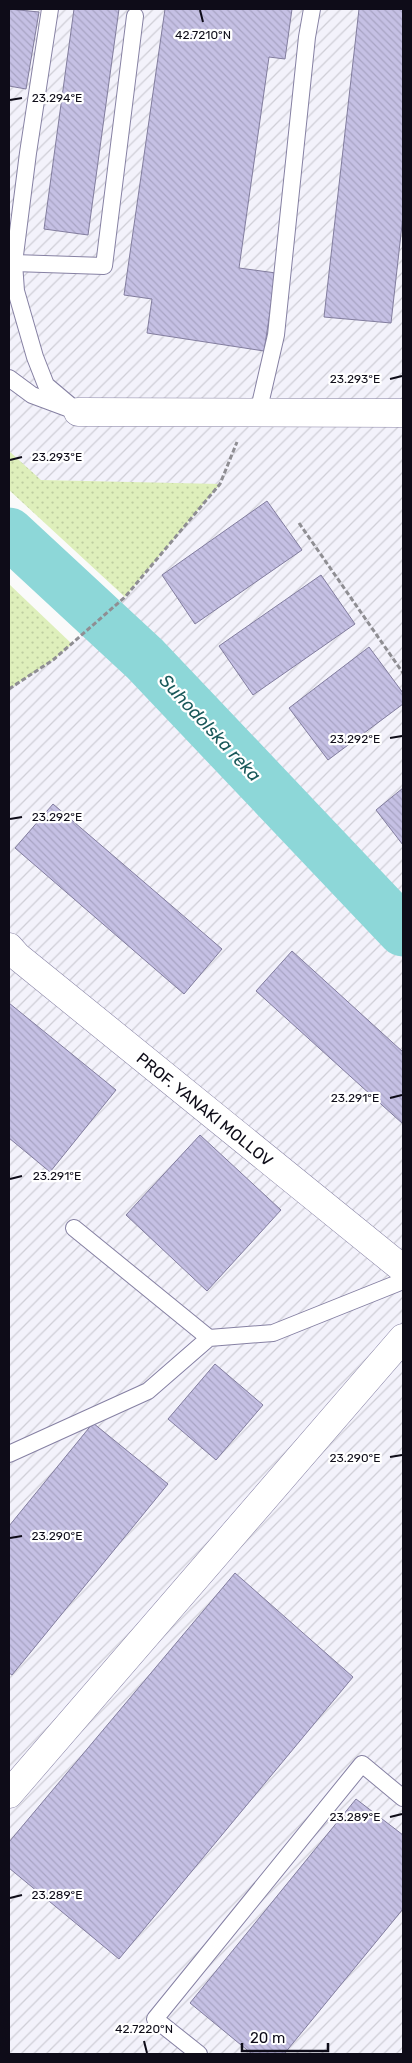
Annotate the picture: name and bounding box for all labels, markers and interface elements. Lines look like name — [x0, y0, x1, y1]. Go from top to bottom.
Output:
text: 42.7210°N — [175, 28, 231, 42]
text: 23.294°E — [32, 91, 82, 105]
text: 23.293°E — [330, 372, 380, 386]
text: 23.293°E — [32, 450, 82, 464]
water label: Suhodolska reka — [155, 670, 266, 787]
text: 23.292°E — [330, 732, 380, 746]
text: 23.292°E — [32, 810, 82, 824]
street label: PROF. YANAKI MOLLOV — [133, 1049, 277, 1170]
text: 23.291°E — [331, 1091, 379, 1105]
text: 23.291°E — [33, 1169, 81, 1183]
text: 23.290°E — [330, 1451, 381, 1465]
text: 23.290°E — [32, 1529, 83, 1543]
text: 23.289°E — [329, 1810, 381, 1824]
text: 23.289°E — [31, 1888, 83, 1902]
scale bar — [242, 2020, 328, 2052]
text: 42.7220°N — [115, 2022, 173, 2036]
text: 20 m — [250, 2029, 285, 2047]

